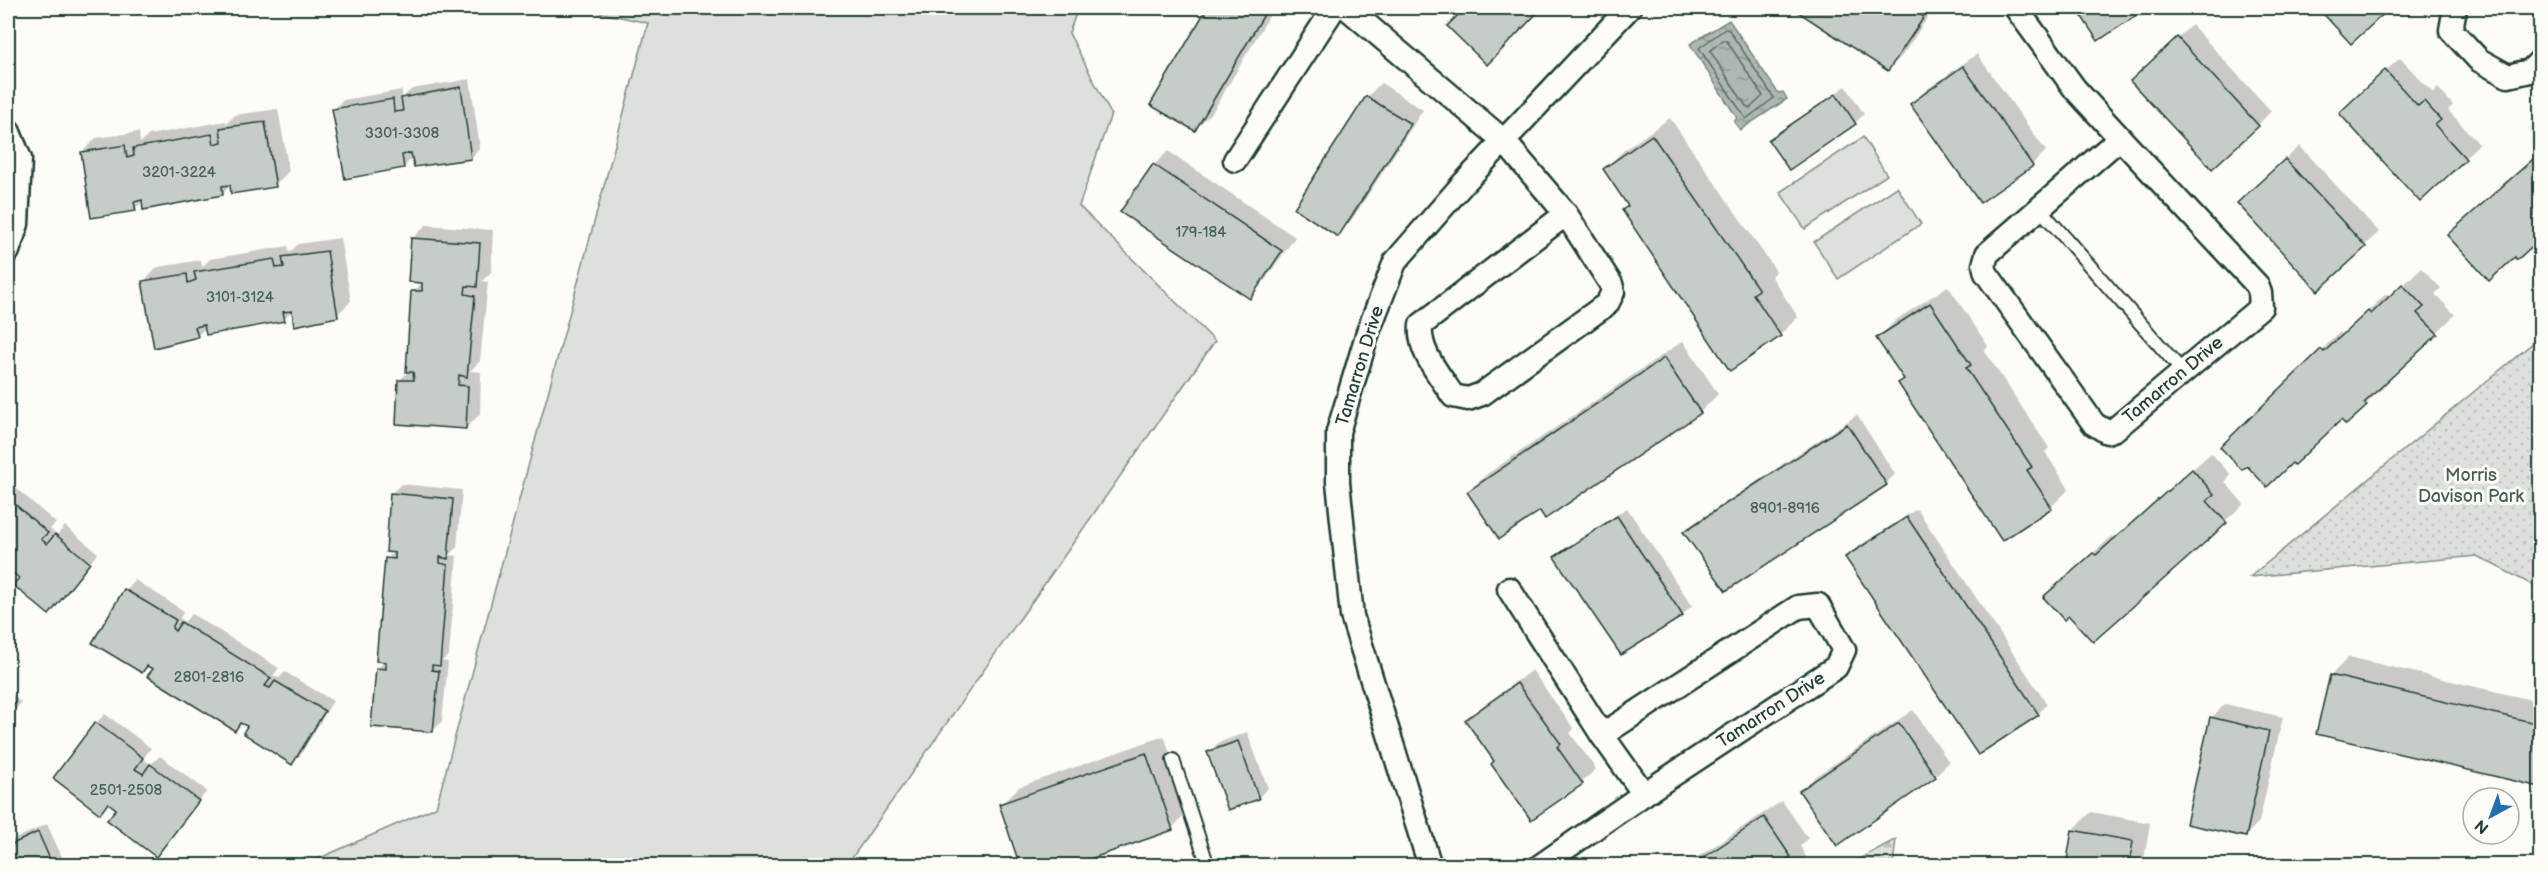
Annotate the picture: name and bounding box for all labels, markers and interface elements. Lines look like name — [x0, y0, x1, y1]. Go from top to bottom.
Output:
house number: 3301-3308 — [365, 124, 440, 143]
house number: 3201-3224 — [142, 163, 216, 182]
house number: 179-184 — [1175, 223, 1227, 242]
house number: 3101-3124 — [206, 288, 274, 307]
street label: Tamarron Drive — [1332, 303, 1388, 429]
street label: Tamarron Drive — [2119, 332, 2228, 428]
park label: Morris Davison Park — [2418, 465, 2524, 507]
house number: 8901-8916 — [1750, 499, 1820, 518]
street label: Tamarron Drive — [1713, 667, 1829, 753]
house number: 2801-2816 — [174, 668, 244, 687]
house number: 2501-2508 — [90, 781, 163, 800]
north arrow — [2461, 786, 2521, 846]
text: N — [2471, 815, 2493, 837]

